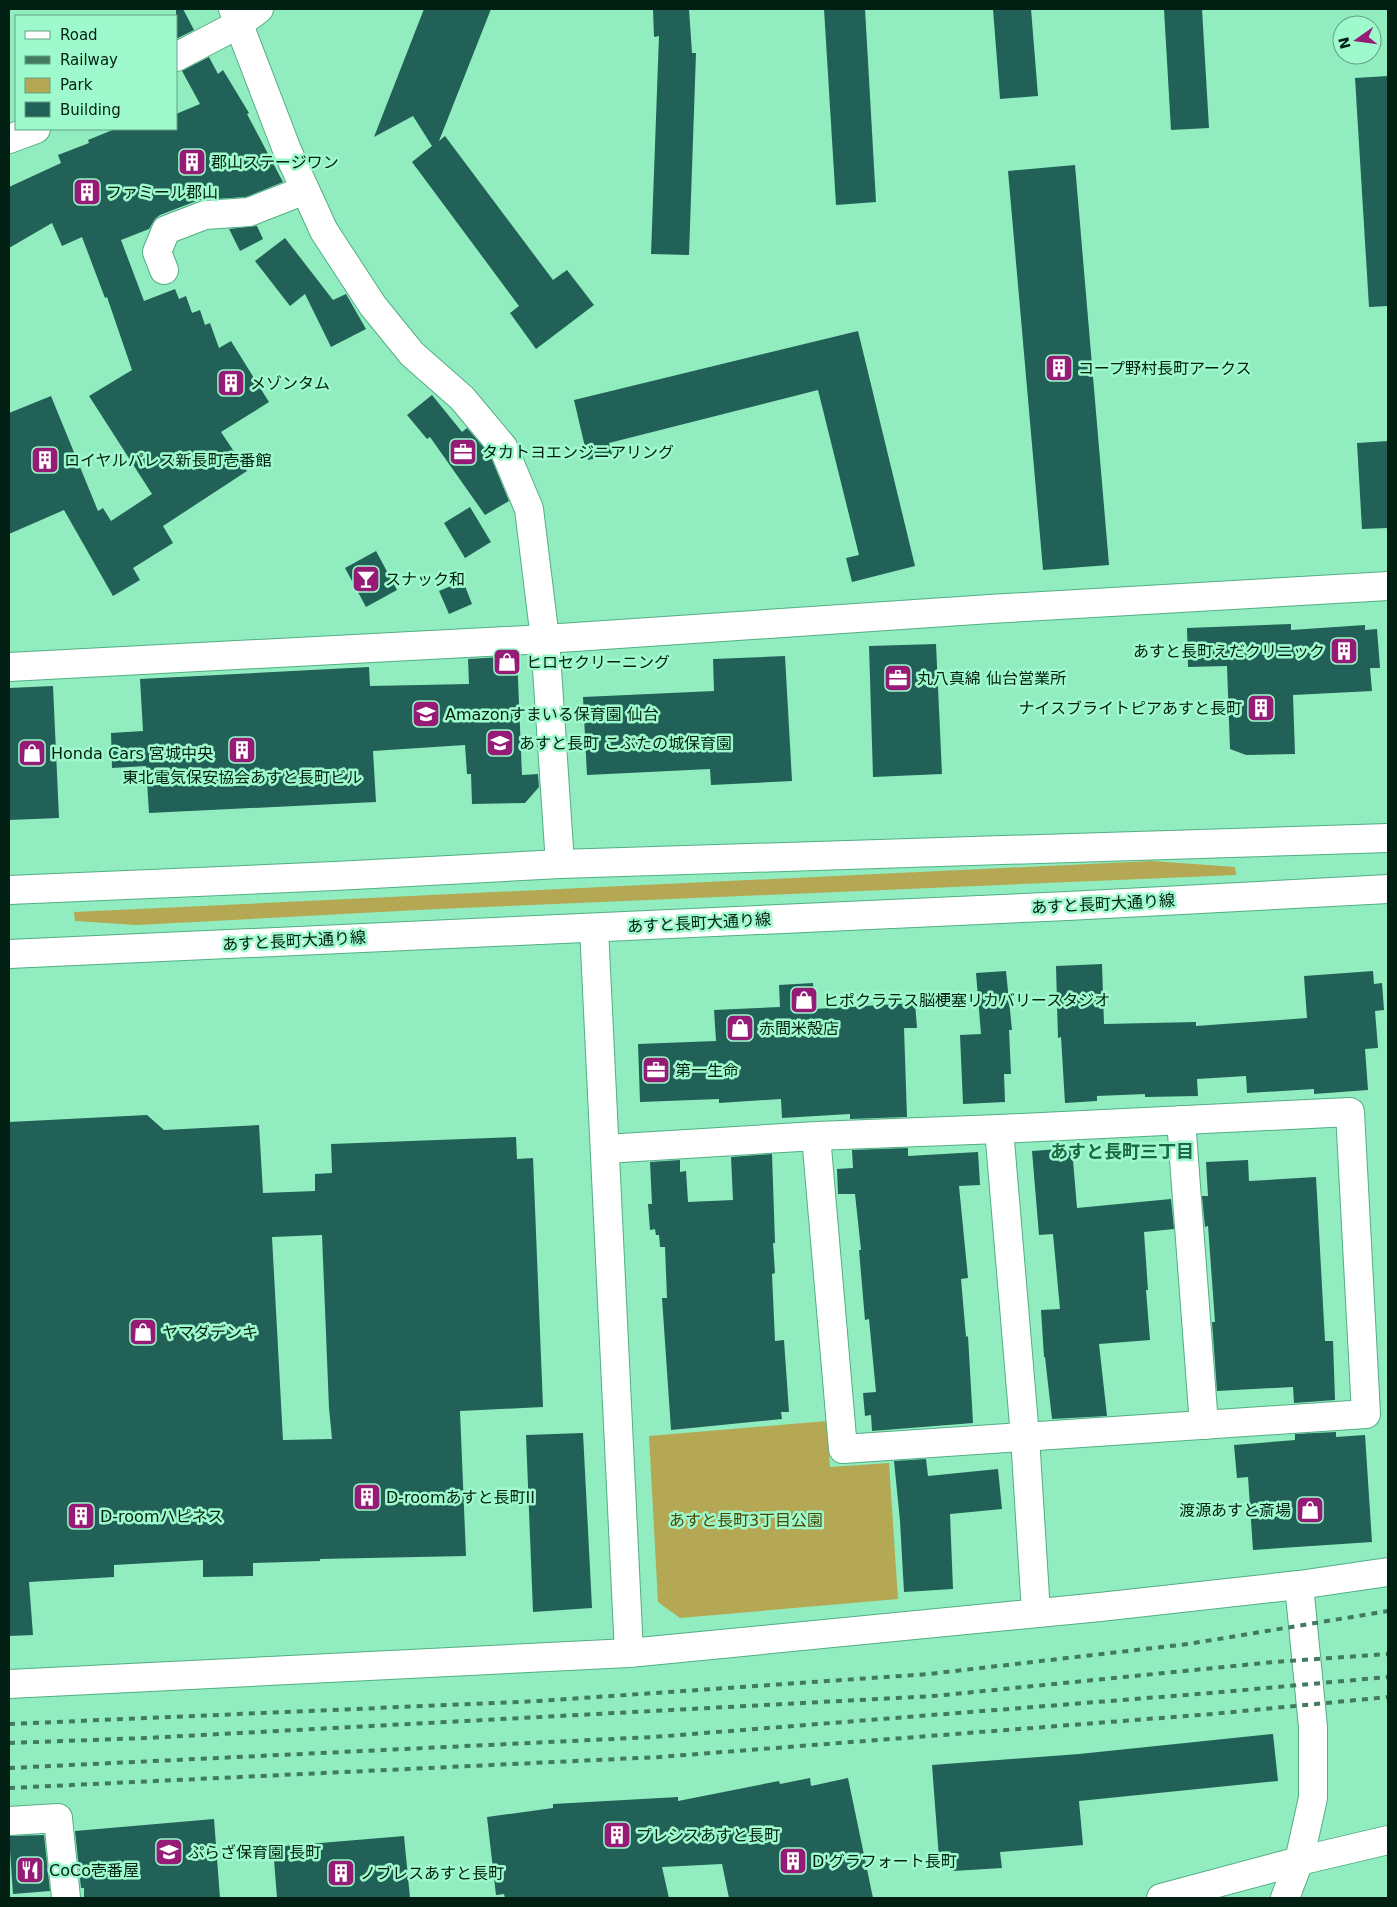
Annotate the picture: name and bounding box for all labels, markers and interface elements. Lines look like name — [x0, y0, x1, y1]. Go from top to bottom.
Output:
legend — [15, 15, 178, 130]
north arrow — [1332, 15, 1382, 65]
text: Road — [60, 26, 98, 44]
text: N — [1335, 36, 1354, 51]
text: Railway — [60, 51, 118, 69]
text: Park — [60, 76, 93, 94]
text: Building — [60, 101, 121, 119]
building icon: 郡山ステージワン — [177, 147, 207, 177]
place label: 郡山ステージワン — [211, 153, 339, 172]
building icon: ファミール郡山 — [72, 177, 102, 207]
place label: ファミール郡山 — [106, 183, 218, 202]
building icon: コープ野村長町アークス — [1044, 353, 1074, 383]
place label: コープ野村長町アークス — [1078, 359, 1252, 378]
building icon: メゾンタム — [216, 368, 246, 398]
place label: メゾンタム — [250, 374, 330, 393]
office icon: タカトヨエンジニアリング — [448, 437, 478, 467]
place label: タカトヨエンジニアリング — [482, 443, 674, 462]
building icon: ロイヤルパレス新長町壱番館 — [30, 445, 60, 475]
place label: ロイヤルパレス新長町壱番館 — [64, 451, 272, 470]
bar icon: スナック和 — [351, 564, 381, 594]
place label: スナック和 — [385, 570, 465, 589]
building icon: あすと長町えだクリニック — [1329, 636, 1359, 666]
place label: あすと長町えだクリニック — [1133, 642, 1325, 661]
shop icon: ヒロセクリーニング — [492, 647, 522, 677]
place label: ヒロセクリーニング — [526, 653, 670, 672]
office icon: 丸八真綿 仙台営業所 — [883, 663, 913, 693]
place label: 丸八真綿 仙台営業所 — [917, 669, 1066, 688]
building icon: ナイスブライトピアあすと長町 — [1246, 693, 1276, 723]
school or university icon: Amazonすまいる保育園 仙台 — [411, 699, 441, 729]
place label: ナイスブライトピアあすと長町 — [1018, 699, 1242, 718]
place label: Amazonすまいる保育園 仙台 — [445, 705, 659, 724]
school or university icon: あすと長町 こぶたの城保育園 — [485, 728, 515, 758]
place label: あすと長町 こぶたの城保育園 — [519, 734, 732, 753]
building icon: 東北電気保安協会あすと長町ビル — [227, 735, 257, 765]
shop icon: Honda Cars 宮城中央 — [17, 738, 47, 768]
place label: Honda Cars 宮城中央 — [51, 744, 213, 763]
place label: 東北電気保安協会あすと長町ビル — [122, 768, 362, 787]
street label: あすと長町大通り線 — [1031, 891, 1175, 917]
street label: あすと長町大通り線 — [627, 910, 771, 936]
street label: あすと長町大通り線 — [222, 928, 366, 954]
shop icon: ヒポクラテス脳梗塞リカバリースタジオ — [789, 985, 819, 1015]
place label: ヒポクラテス脳梗塞リカバリースタジオ — [823, 991, 1110, 1010]
shop icon: 赤間米殻店 — [725, 1013, 755, 1043]
place label: 赤間米殻店 — [759, 1019, 839, 1038]
office icon: 第一生命 — [641, 1055, 671, 1085]
place label: 第一生命 — [675, 1061, 739, 1080]
district label: あすと長町三丁目 — [1050, 1141, 1194, 1162]
shop icon: ヤマダデンキ — [128, 1317, 158, 1347]
place label: ヤマダデンキ — [162, 1323, 258, 1342]
building icon: D-roomあすと長町II — [352, 1482, 382, 1512]
place label: D-roomあすと長町II — [386, 1488, 535, 1507]
shop icon: 渡源あすと斎場 — [1295, 1495, 1325, 1525]
building icon: D-roomハピネス — [66, 1501, 96, 1531]
place label: 渡源あすと斎場 — [1179, 1501, 1291, 1520]
place label: D-roomハピネス — [100, 1507, 224, 1526]
park label: あすと長町3丁目公園 — [669, 1511, 823, 1530]
building icon: プレシスあすと長町 — [602, 1820, 632, 1850]
place label: プレシスあすと長町 — [636, 1826, 780, 1845]
school or university icon: ぷらざ保育園 長町 — [154, 1837, 184, 1867]
place label: ぷらざ保育園 長町 — [188, 1843, 321, 1862]
building icon: D'グラフォート長町 — [778, 1846, 808, 1876]
place label: D'グラフォート長町 — [812, 1852, 957, 1871]
restaurant icon: CoCo壱番屋 — [15, 1855, 45, 1885]
building icon: ノブレスあすと長町 — [326, 1858, 356, 1888]
place label: CoCo壱番屋 — [49, 1861, 139, 1880]
place label: ノブレスあすと長町 — [360, 1864, 504, 1883]

